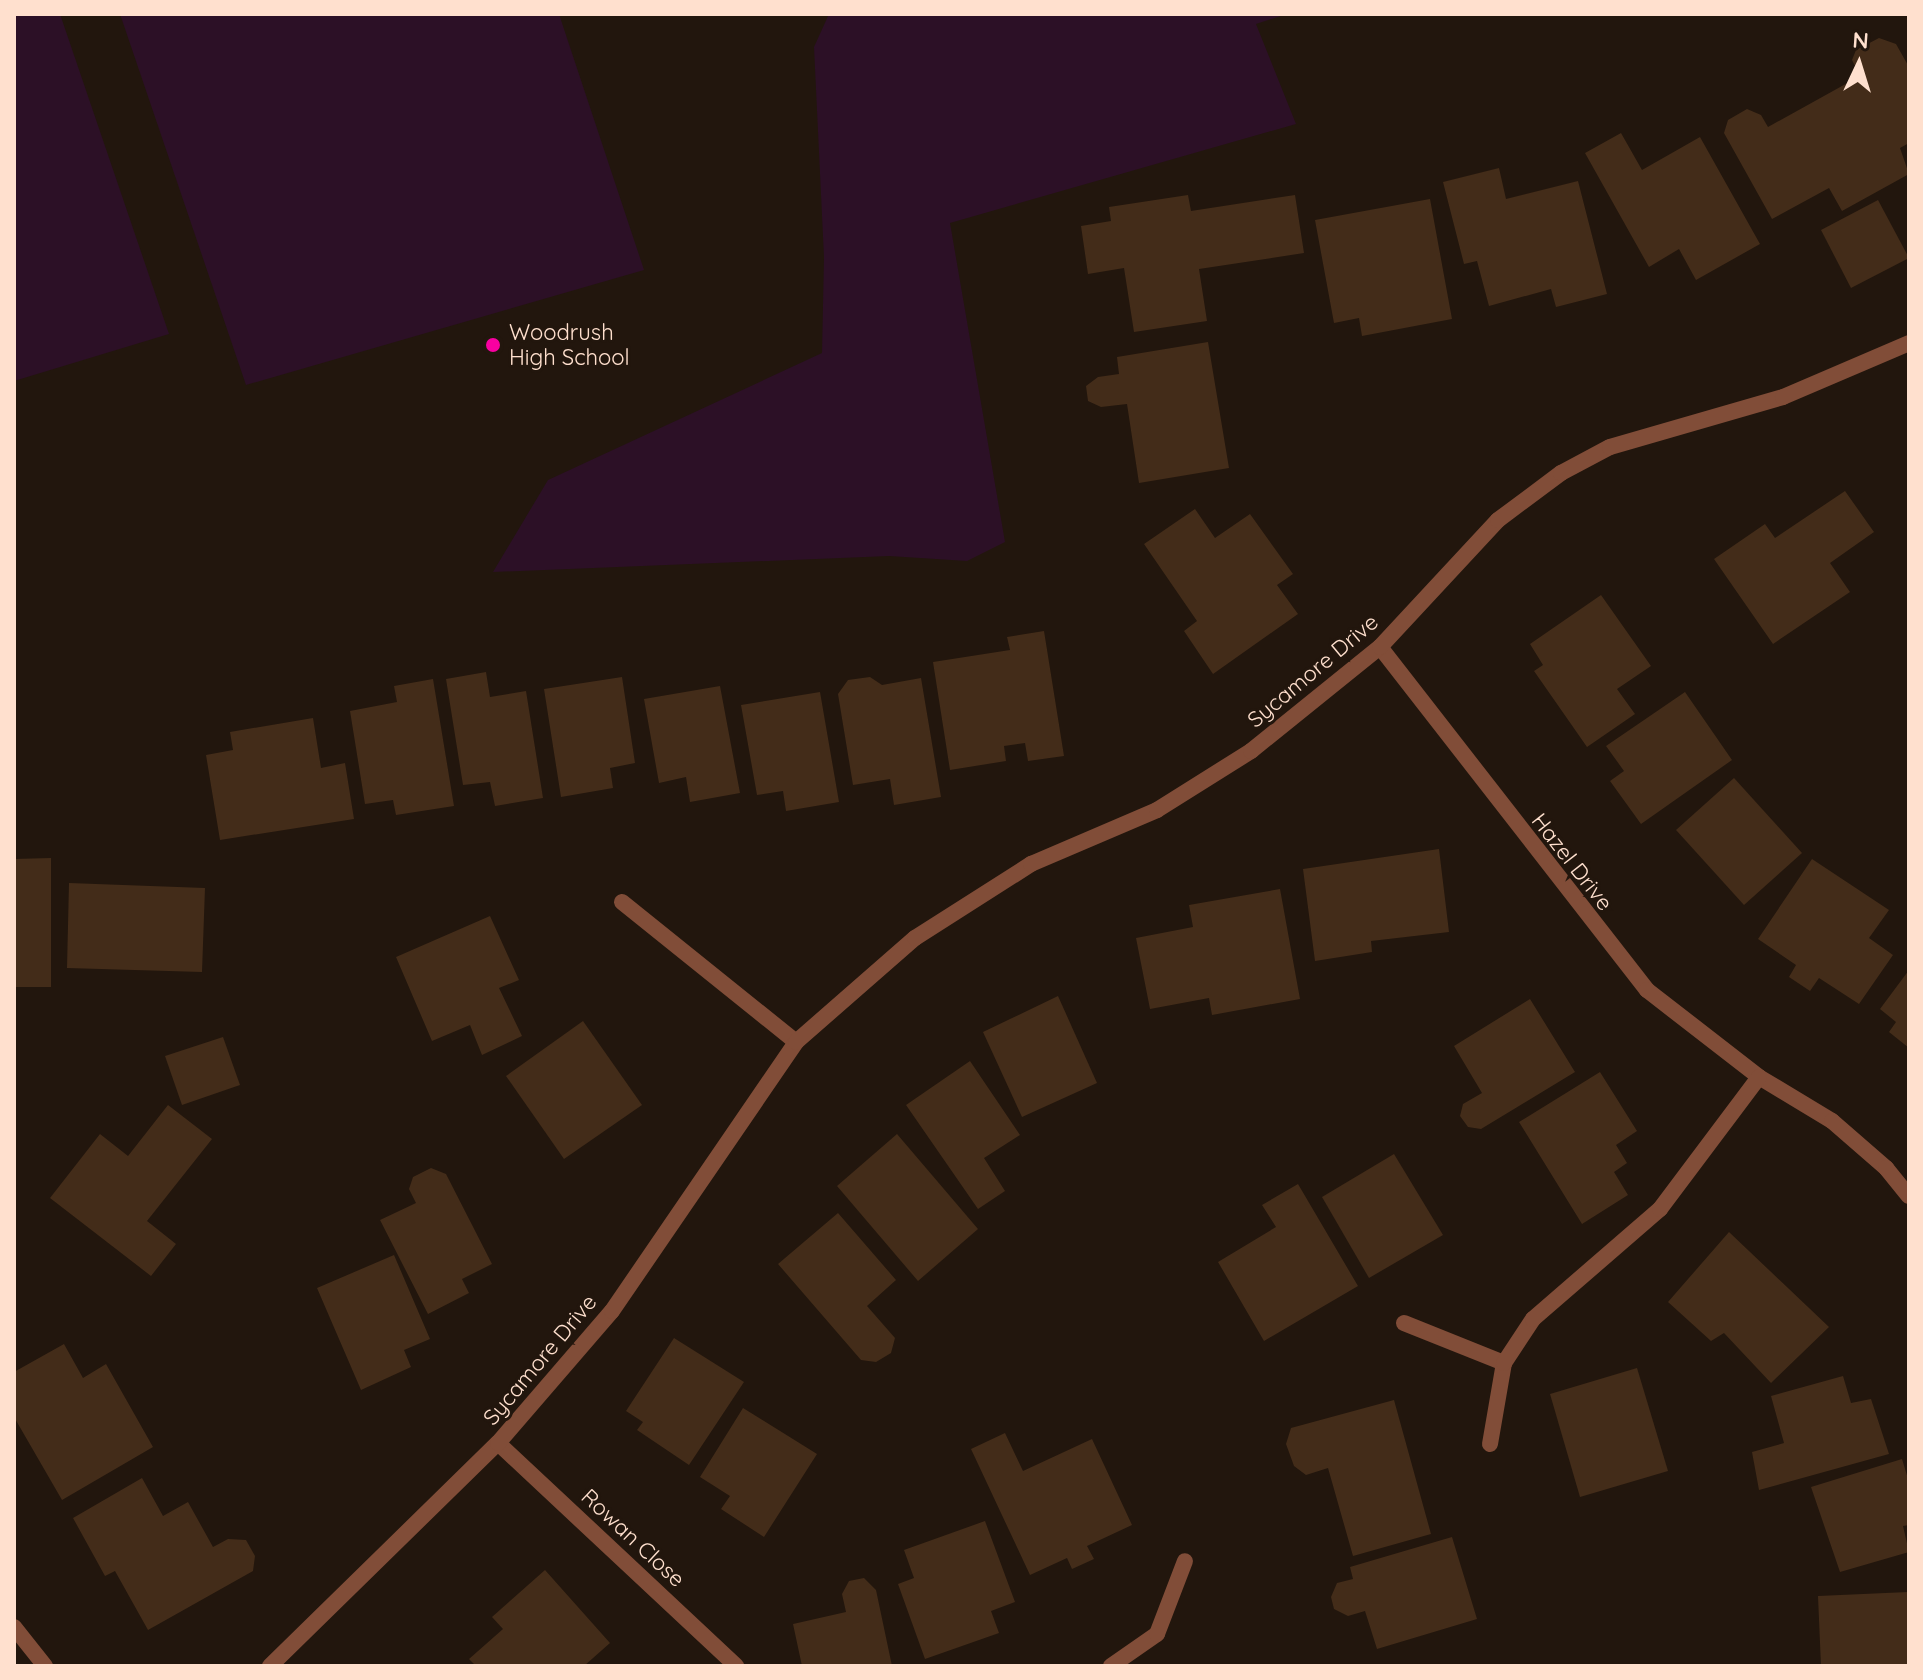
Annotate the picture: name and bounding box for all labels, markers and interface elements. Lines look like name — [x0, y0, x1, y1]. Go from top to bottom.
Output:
north arrow — [1819, 24, 1899, 104]
text: N — [1852, 26, 1870, 55]
place label: Woodrush High School — [509, 319, 630, 370]
marker: Woodrush High School — [484, 336, 502, 354]
street label: Sycamore Drive — [1242, 609, 1384, 733]
street label: Hazel Drive — [1526, 808, 1618, 916]
street label: Sycamore Drive — [478, 1289, 602, 1431]
street label: Rowan Close — [576, 1483, 690, 1593]

